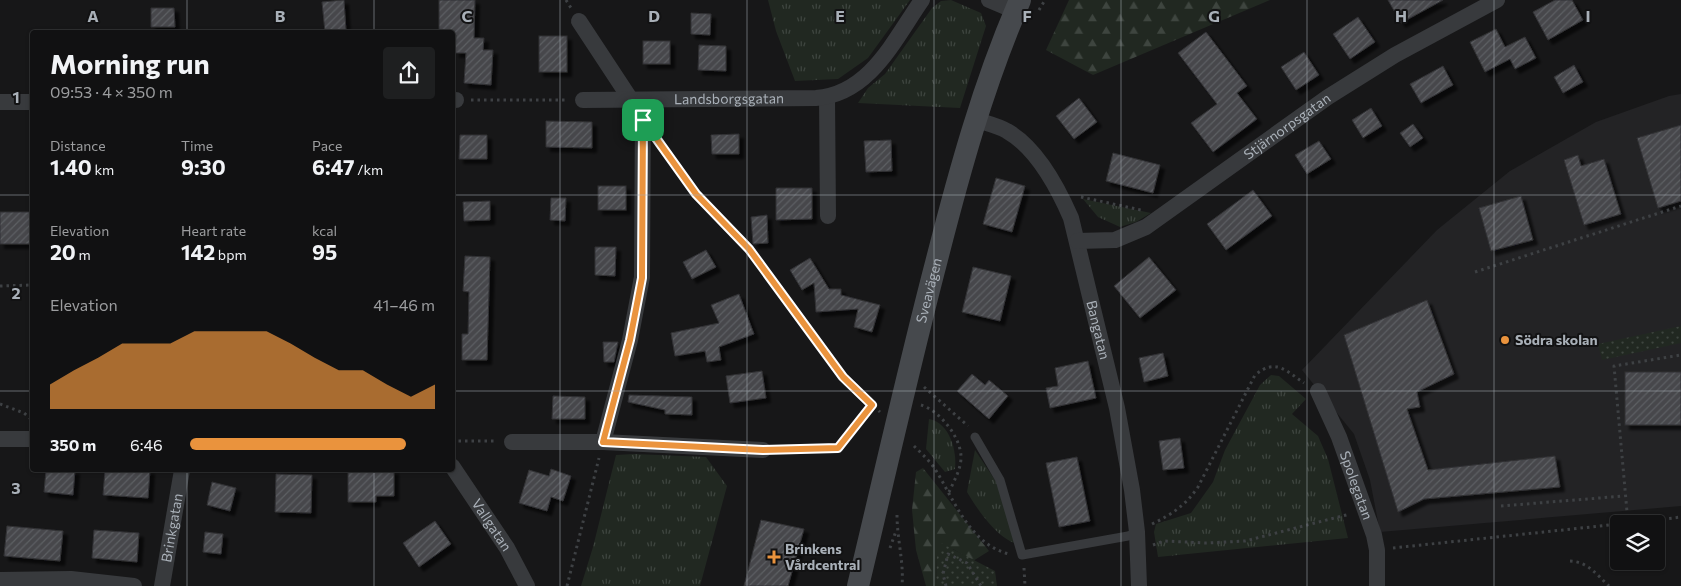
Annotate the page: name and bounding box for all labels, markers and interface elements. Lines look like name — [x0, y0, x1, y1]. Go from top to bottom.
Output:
text: A — [87, 6, 99, 25]
text: B — [275, 6, 286, 25]
text: C — [462, 6, 473, 25]
text: D — [648, 6, 660, 25]
text: E — [835, 6, 845, 25]
text: F — [1022, 6, 1032, 25]
text: G — [1208, 6, 1220, 25]
text: H — [1395, 6, 1407, 25]
text: I — [1585, 6, 1591, 25]
text: Morning run — [50, 46, 210, 80]
button: share — [383, 47, 435, 99]
text: 09:53 · 4 × 350 m — [50, 82, 173, 101]
text: 1 — [12, 87, 20, 106]
street label: Landsborgsgatan — [674, 89, 784, 107]
street label: Stjärnorpsgatan — [1240, 89, 1334, 163]
pin — [622, 99, 664, 141]
icon: arrive — [629, 106, 657, 134]
text: Distance — [50, 137, 106, 154]
text: Time — [181, 137, 213, 154]
text: Pace — [312, 137, 342, 154]
text: 1.40 — [50, 154, 92, 179]
text: 9:30 — [181, 154, 226, 179]
text: 6:47 — [312, 154, 355, 179]
text: km — [92, 161, 114, 178]
text: /km — [355, 161, 383, 178]
text: Elevation — [50, 222, 109, 239]
text: Heart rate — [181, 222, 246, 239]
text: kcal — [312, 222, 337, 239]
text: 20 — [50, 239, 76, 264]
text: 142 — [181, 239, 215, 264]
text: 95 — [312, 239, 337, 264]
text: m — [76, 246, 91, 263]
text: bpm — [215, 246, 247, 263]
street label: Sveavägen — [912, 256, 945, 325]
text: 2 — [11, 283, 21, 302]
text: Elevation — [50, 295, 118, 314]
text: 41–46 m — [373, 295, 435, 314]
street label: Bangatan — [1083, 298, 1114, 361]
place label: Södra skolan — [1515, 331, 1598, 348]
marker: Södra skolan — [1499, 334, 1511, 346]
text: 350 m — [50, 435, 96, 454]
text: 6:46 — [130, 435, 163, 454]
street label: Spolegatan — [1337, 449, 1377, 522]
text: 3 — [11, 478, 21, 497]
street label: Brinkgatan — [157, 492, 186, 564]
street label: Vallgatan — [468, 495, 516, 554]
map controls — [1610, 515, 1665, 570]
button: layers — [1610, 515, 1665, 570]
place label: Brinkens Vårdcentral — [785, 540, 860, 573]
marker: Brinkens Vårdcentral — [767, 550, 781, 564]

